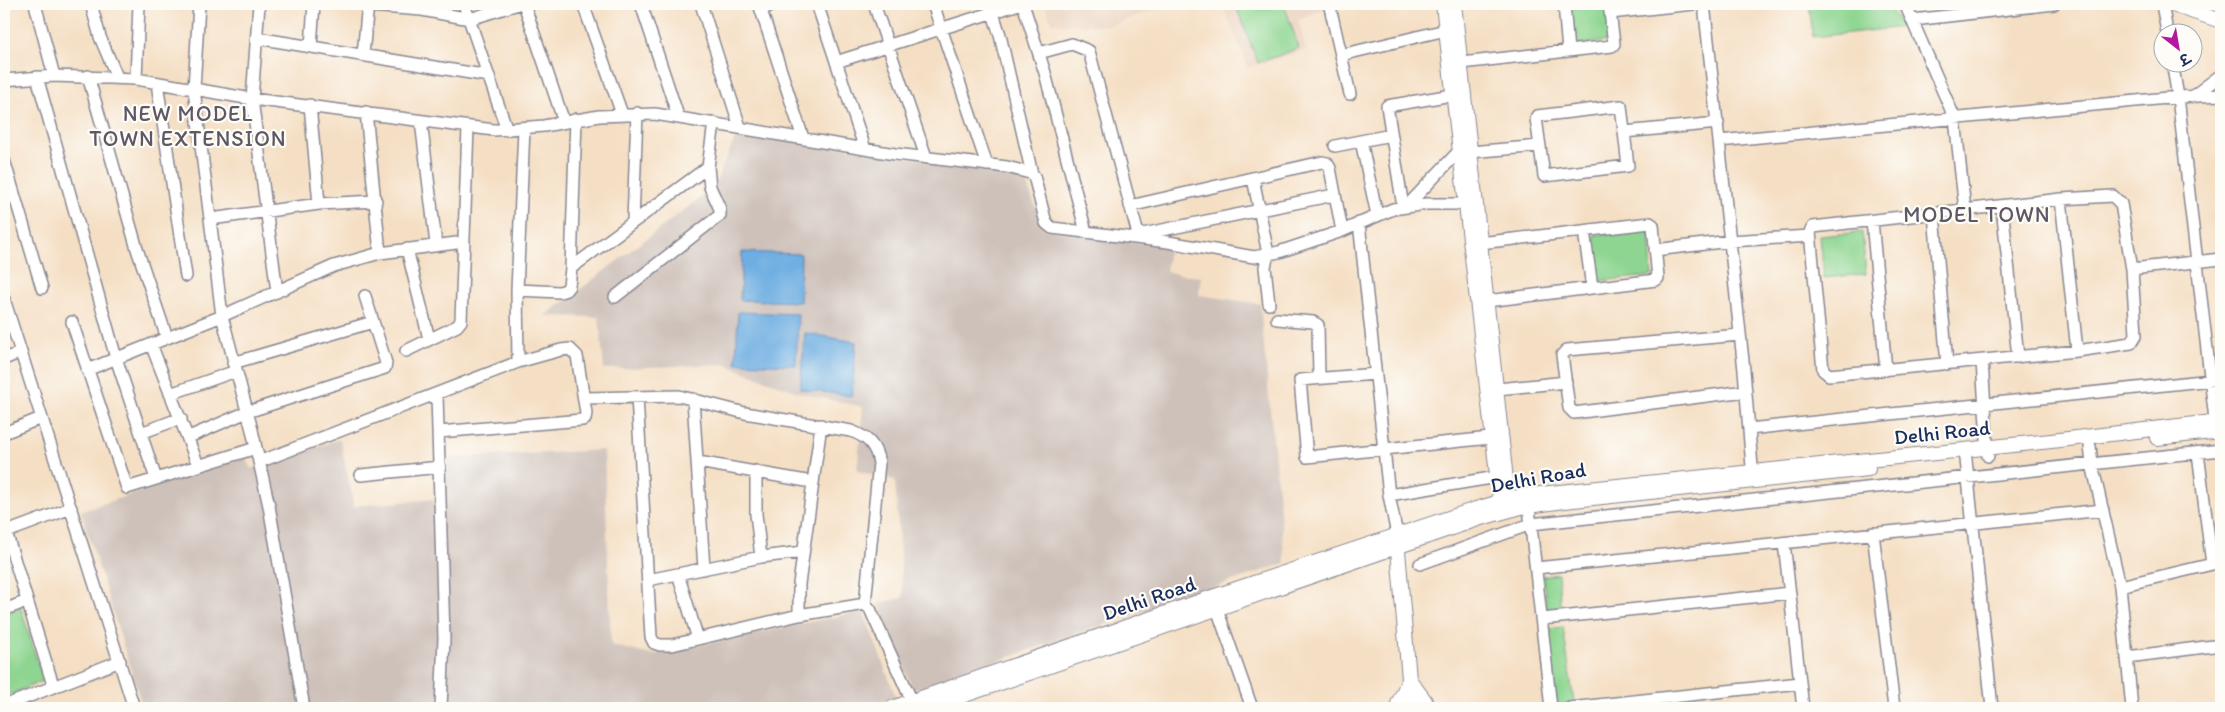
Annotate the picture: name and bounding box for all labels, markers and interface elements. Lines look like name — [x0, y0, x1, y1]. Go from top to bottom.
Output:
north arrow — [2152, 22, 2202, 72]
text: उ — [2175, 48, 2195, 69]
district label: NEW MODEL TOWN EXTENSION — [89, 100, 287, 152]
district label: MODEL TOWN — [1903, 201, 2051, 228]
street label: Delhi Road — [1893, 414, 1992, 449]
street label: Delhi Road — [1488, 456, 1588, 498]
street label: Delhi Road — [1099, 570, 1199, 626]

